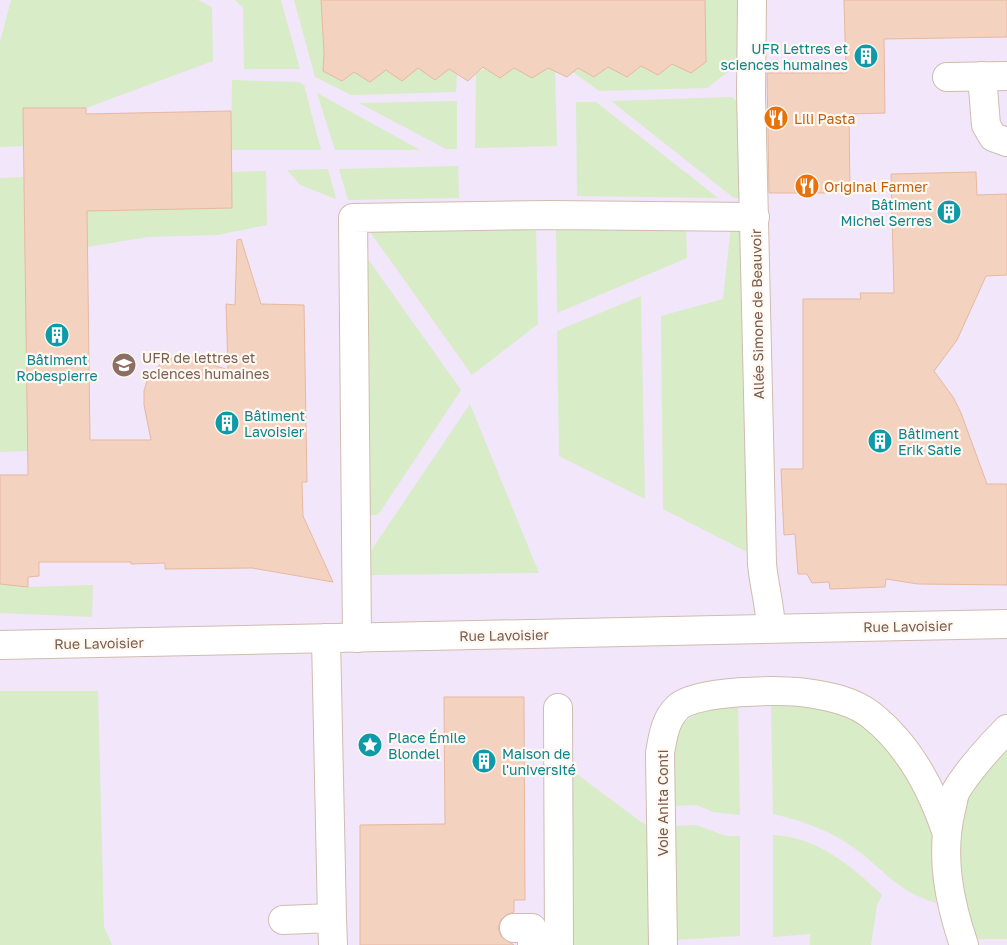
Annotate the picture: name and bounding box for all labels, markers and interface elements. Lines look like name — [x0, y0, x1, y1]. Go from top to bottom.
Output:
place label: UFR Lettres et sciences humaines — [721, 40, 848, 73]
building icon: UFR Lettres et sciences humaines — [853, 43, 879, 69]
restaurant icon: Lili Pasta — [763, 105, 789, 131]
place label: Lili Pasta — [794, 110, 855, 127]
restaurant icon: Original Farmer — [794, 173, 820, 199]
place label: Original Farmer — [824, 178, 928, 195]
place label: Bâtiment Michel Serres — [840, 196, 932, 229]
building icon: Bâtiment Michel Serres — [936, 199, 962, 225]
street label: Allée Simone de Beauvoir — [747, 228, 767, 399]
building icon: Bâtiment Robespierre — [44, 322, 70, 348]
place label: UFR de lettres et sciences humaines — [142, 349, 269, 382]
place label: Bâtiment Robespierre — [16, 351, 98, 384]
school or university icon: UFR de lettres et sciences humaines — [111, 352, 137, 378]
place label: Bâtiment Lavoisier — [244, 407, 305, 440]
building icon: Bâtiment Lavoisier — [214, 410, 240, 436]
place label: Bâtiment Erik Satie — [898, 425, 961, 458]
building icon: Bâtiment Erik Satie — [867, 428, 893, 454]
street label: Rue Lavoisier — [863, 617, 953, 635]
street label: Rue Lavoisier — [459, 626, 549, 644]
street label: Rue Lavoisier — [54, 634, 144, 652]
place label: Place Émile Blondel — [388, 729, 466, 762]
place icon: Place Émile Blondel — [357, 732, 383, 758]
place label: Maison de l'université — [502, 745, 576, 778]
building icon: Maison de l'université — [471, 748, 497, 774]
street label: Voie Anita Conti — [654, 750, 671, 856]

